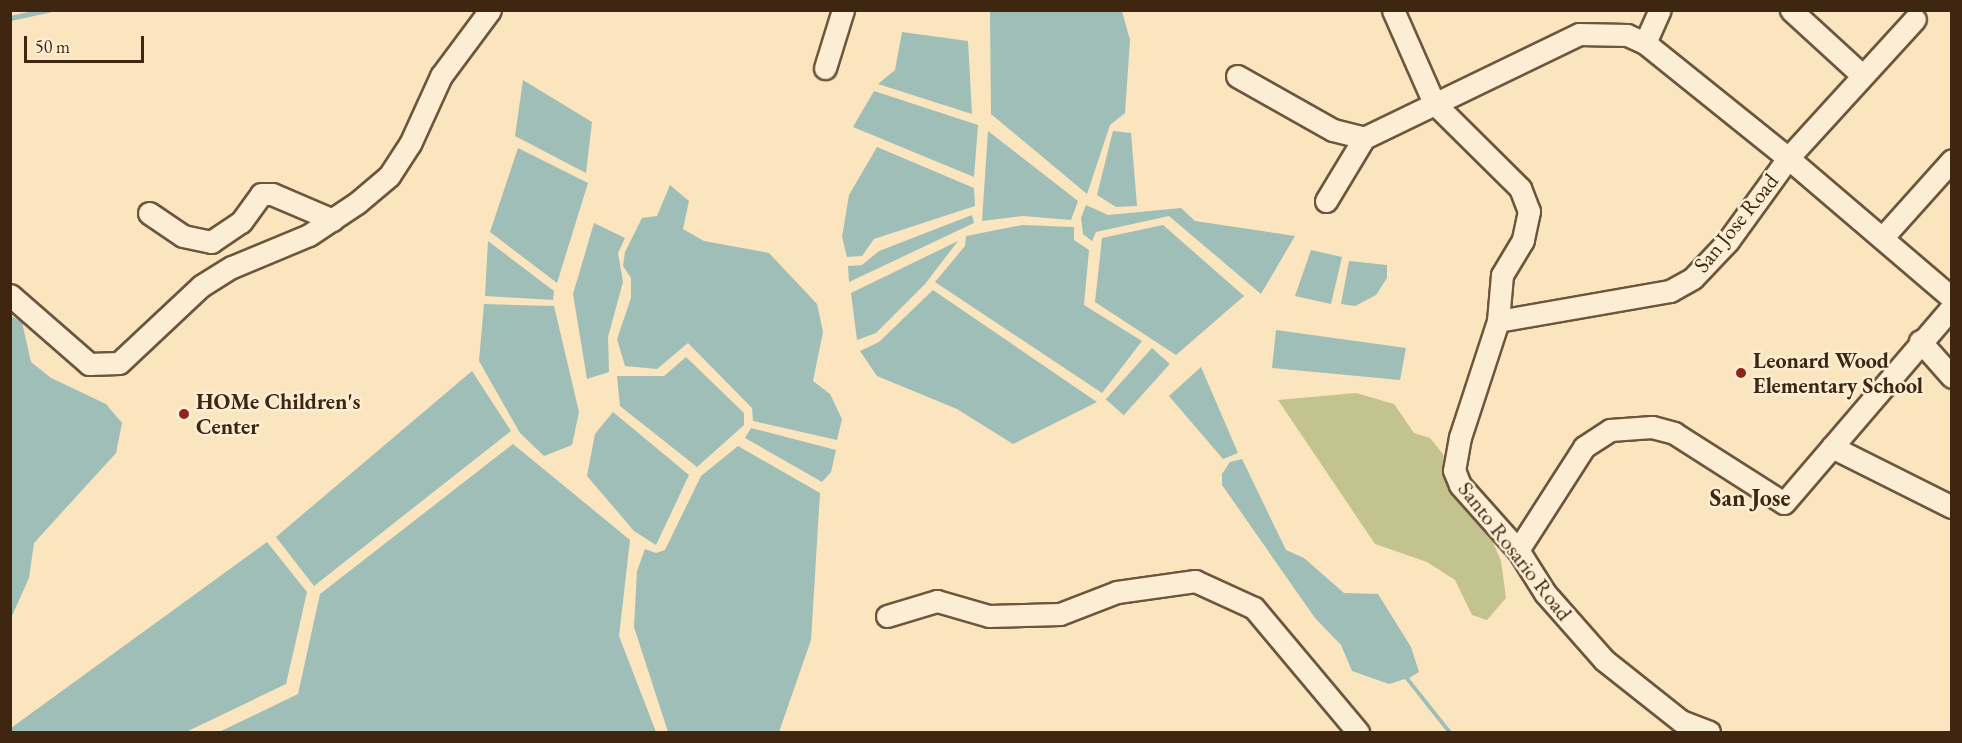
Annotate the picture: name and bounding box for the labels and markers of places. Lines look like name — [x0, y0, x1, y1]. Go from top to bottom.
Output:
place label: Leonard Wood Elementary School — [1753, 347, 1923, 398]
marker: Leonard Wood Elementary School — [1734, 366, 1748, 380]
place label: HOMe Children's Center — [196, 388, 361, 440]
marker: HOMe Children's Center — [177, 407, 191, 421]

